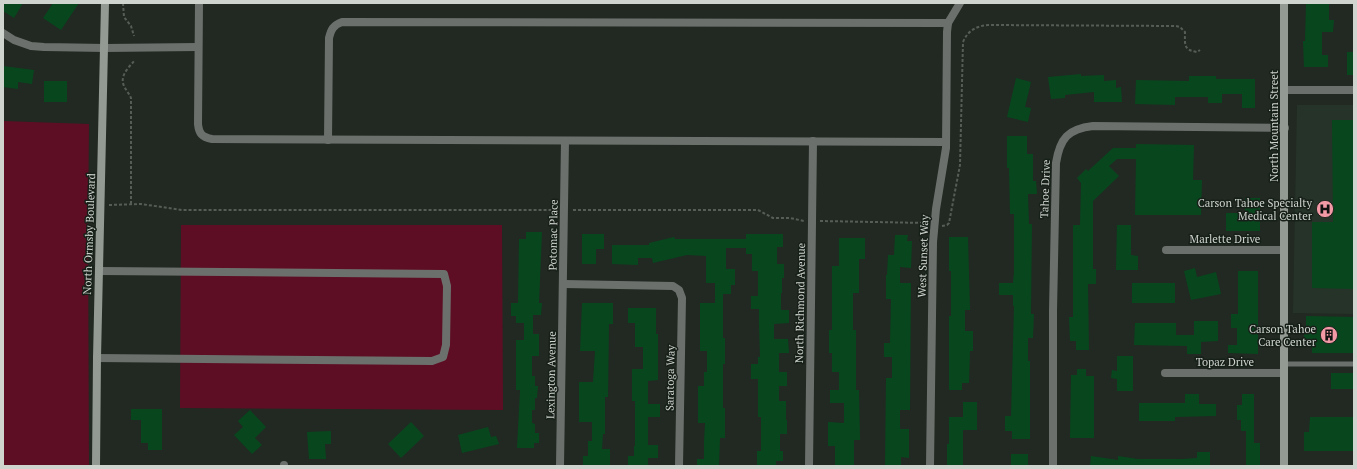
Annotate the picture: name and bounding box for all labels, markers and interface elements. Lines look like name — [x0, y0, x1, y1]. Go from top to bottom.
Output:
street label: North Mountain Street — [1267, 70, 1281, 182]
street label: Tahoe Drive — [1037, 159, 1053, 219]
street label: North Ormsby Boulevard — [80, 173, 98, 295]
place label: Carson Tahoe Specialty Medical Center — [1198, 196, 1313, 223]
street label: Potomac Place — [545, 199, 561, 271]
hospital icon: Carson Tahoe Specialty Medical Center — [1315, 199, 1335, 219]
street label: West Sunset Way — [915, 214, 931, 298]
street label: Marlette Drive — [1190, 232, 1261, 246]
street label: North Richmond Avenue — [792, 242, 808, 363]
place label: Carson Tahoe Care Center — [1249, 322, 1317, 349]
building icon: Carson Tahoe Care Center — [1319, 325, 1339, 345]
street label: Lexington Avenue — [543, 330, 559, 419]
street label: Saratoga Way — [662, 344, 678, 411]
street label: Topaz Drive — [1196, 355, 1255, 369]

